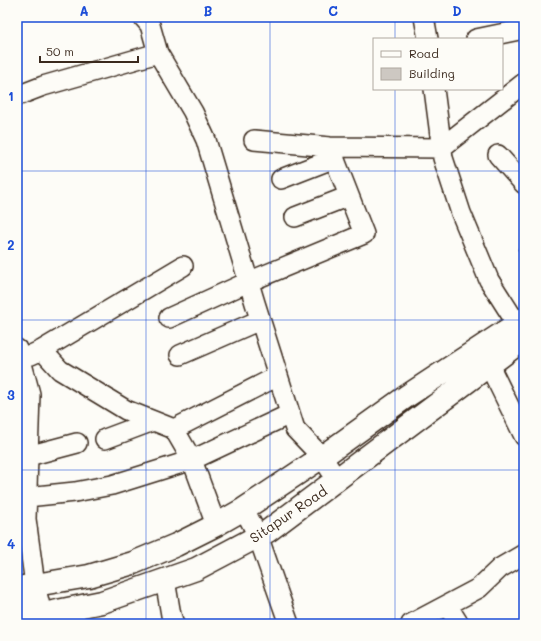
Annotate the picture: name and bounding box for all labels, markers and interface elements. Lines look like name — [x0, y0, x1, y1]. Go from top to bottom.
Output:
text: A — [79, 2, 89, 19]
text: B — [204, 2, 213, 19]
text: C — [328, 2, 338, 19]
text: D — [452, 2, 462, 19]
scale bar — [40, 38, 138, 64]
legend — [373, 38, 503, 90]
text: 50 m — [46, 43, 74, 59]
text: Road — [409, 45, 439, 61]
text: Building — [409, 65, 455, 81]
text: 1 — [8, 87, 14, 104]
text: 2 — [7, 236, 15, 253]
text: 3 — [7, 386, 15, 403]
street label: Sitapur Road — [245, 481, 331, 547]
text: 4 — [7, 535, 15, 552]

